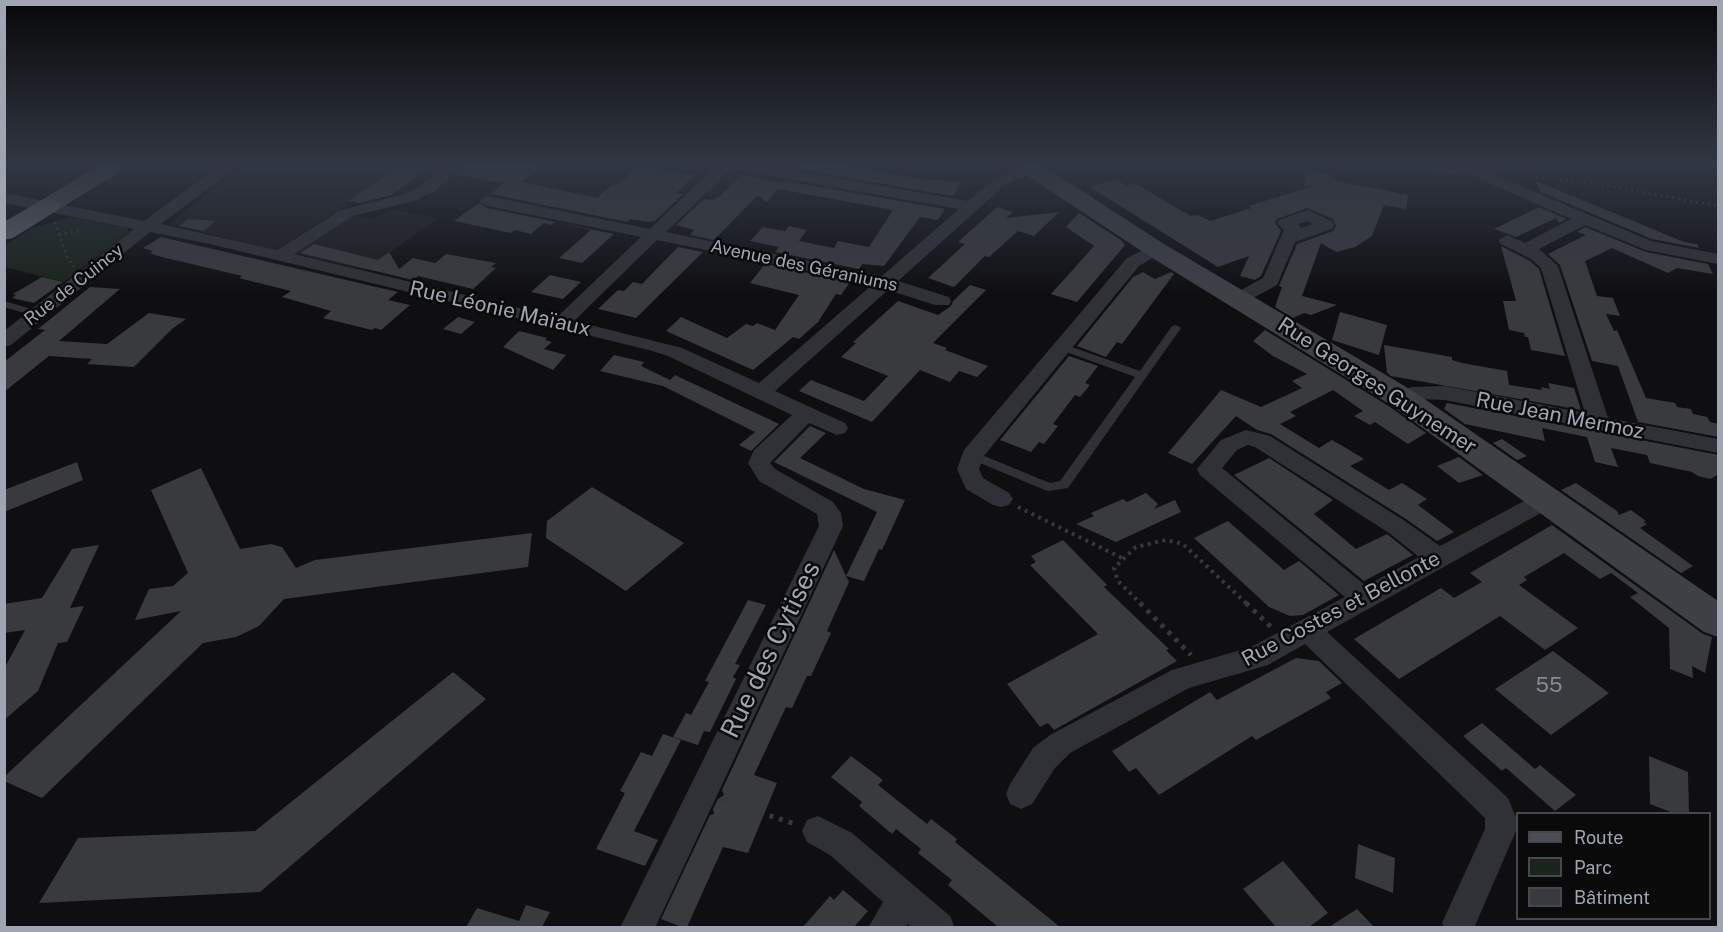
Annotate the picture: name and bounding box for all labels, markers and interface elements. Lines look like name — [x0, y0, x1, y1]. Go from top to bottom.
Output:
street label: Avenue des Géraniums — [709, 236, 899, 296]
street label: Rue de Cuincy — [20, 240, 128, 330]
street label: Rue Léonie Maïaux — [407, 276, 593, 342]
street label: Rue Georges Guynemer — [1273, 312, 1481, 460]
street label: Rue Jean Mermoz — [1474, 387, 1646, 445]
street label: Rue Costes et Bellonte — [1237, 546, 1445, 672]
street label: Rue des Cytises — [715, 557, 827, 743]
house number: 55 — [1536, 673, 1562, 699]
legend — [1516, 812, 1711, 920]
text: Route — [1574, 827, 1623, 848]
text: Parc — [1574, 857, 1612, 878]
text: Bâtiment — [1574, 887, 1650, 908]

